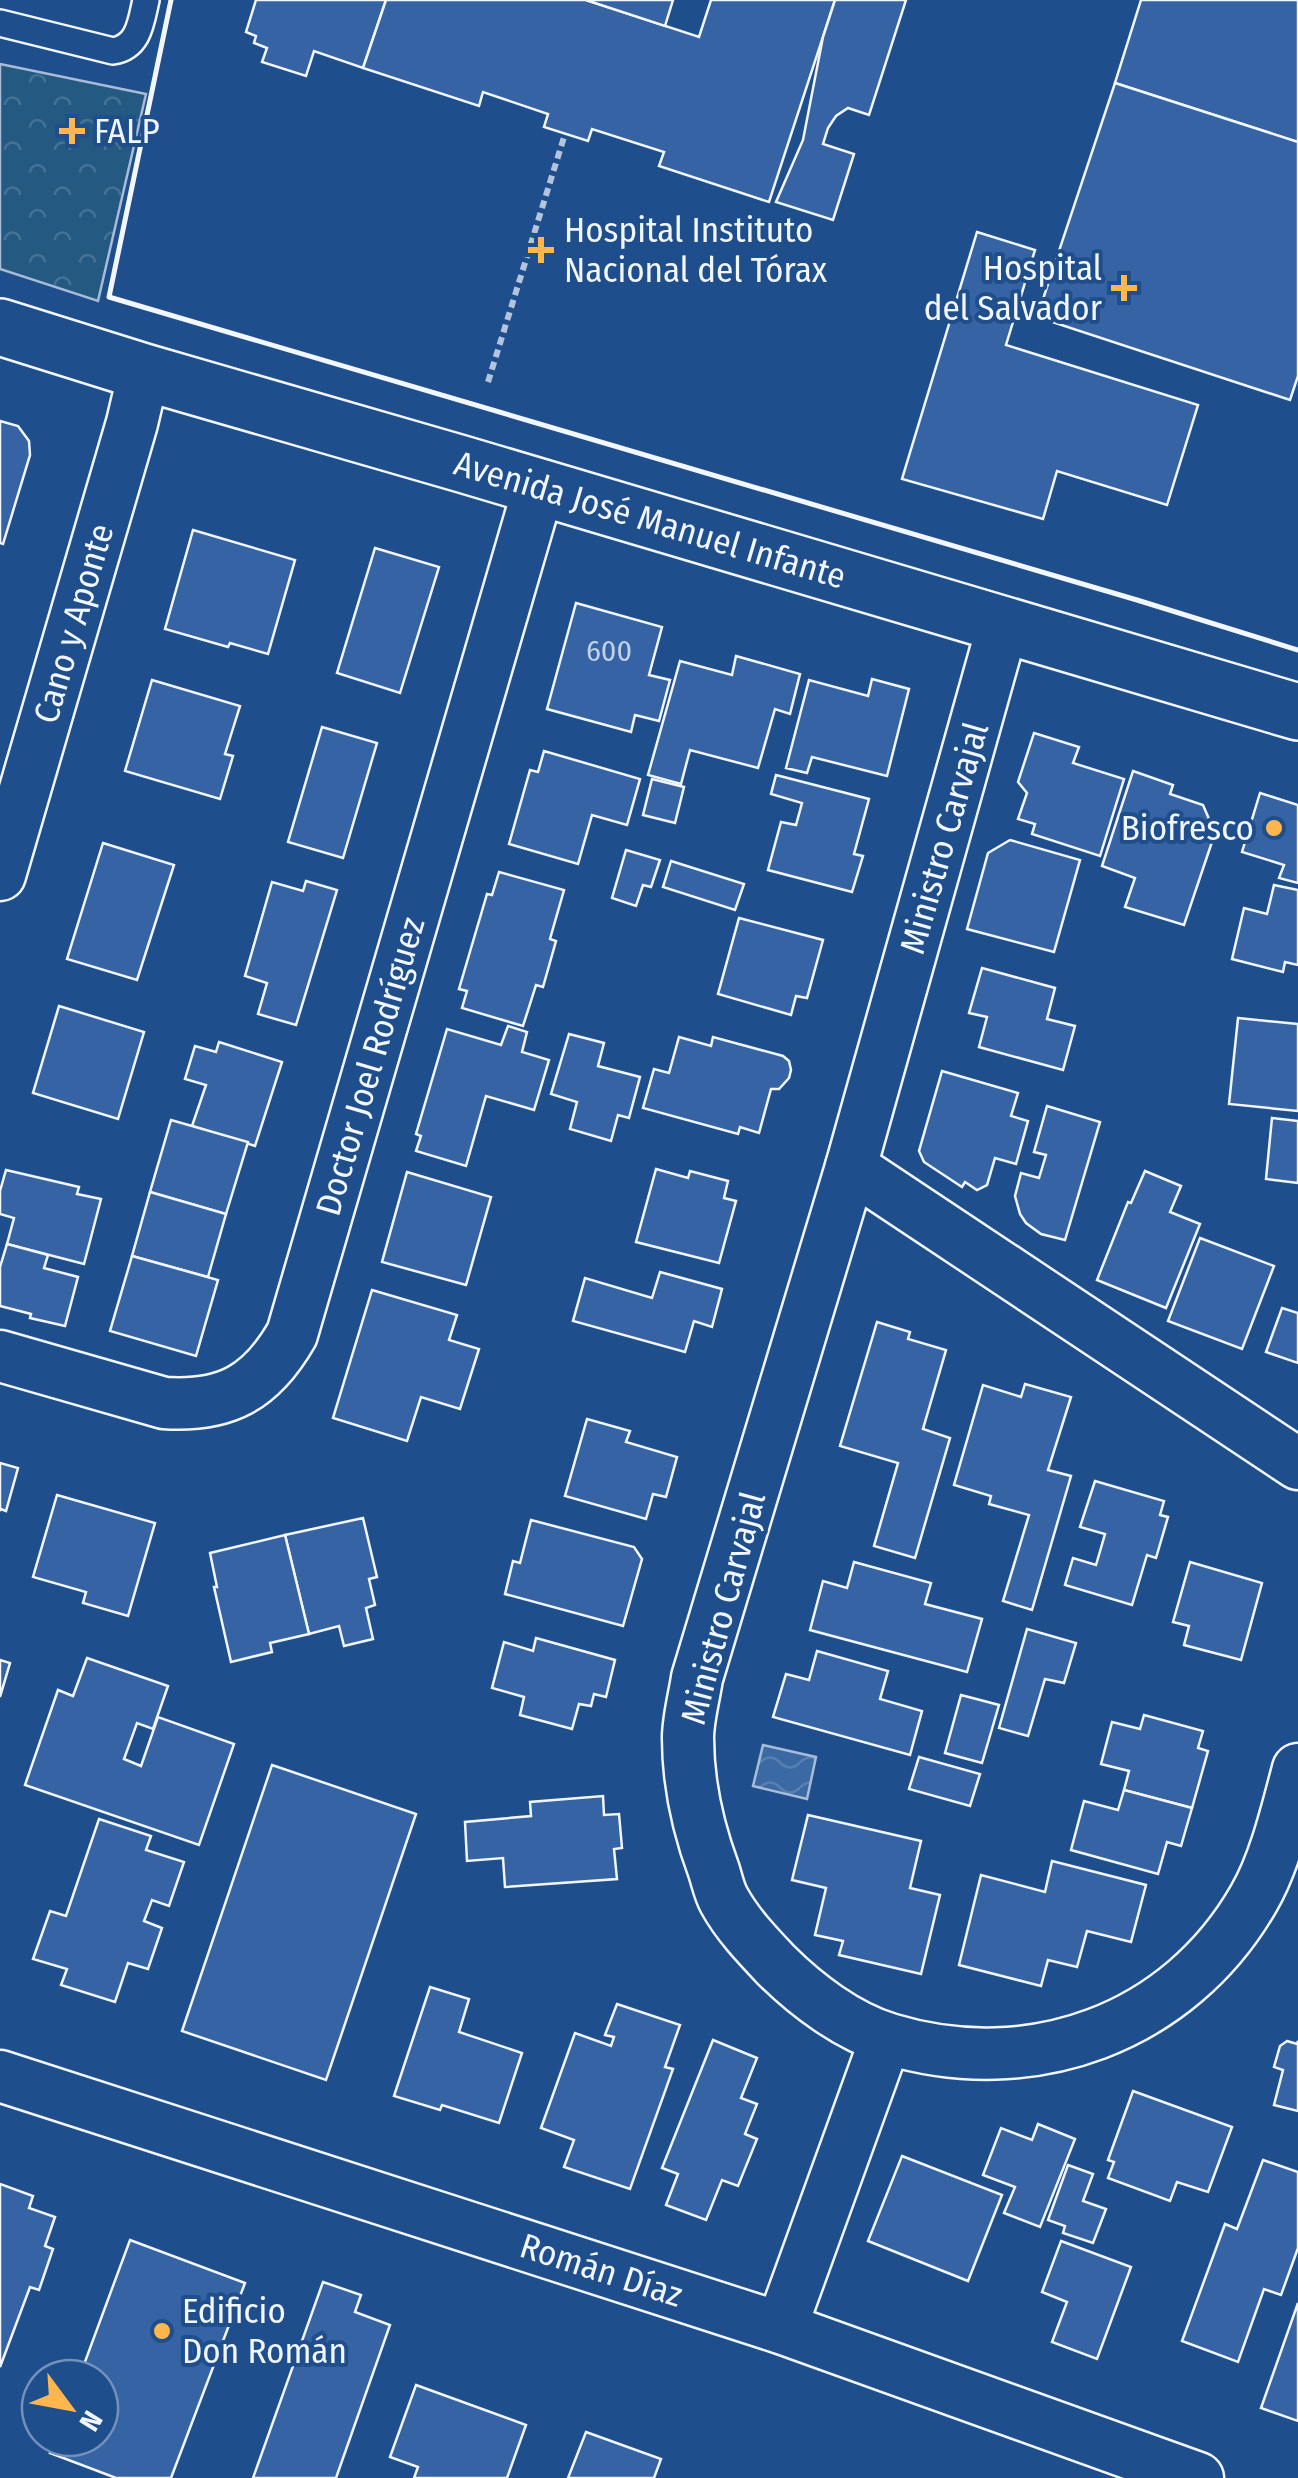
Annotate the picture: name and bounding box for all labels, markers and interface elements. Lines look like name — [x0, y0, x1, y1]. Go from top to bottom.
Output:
place label: FALP — [94, 110, 160, 152]
marker: FALP — [59, 118, 85, 144]
place label: Hospital Instituto Nacional del Tórax — [564, 209, 828, 291]
marker: Hospital Instituto Nacional del Tórax — [528, 237, 554, 263]
place label: Hospital del Salvador — [924, 247, 1102, 329]
marker: Hospital del Salvador — [1111, 275, 1137, 301]
street label: Avenida José Manuel Infante — [449, 442, 851, 598]
street label: Cano y Aponte — [24, 519, 122, 728]
house number: 600 — [586, 633, 632, 669]
street label: Ministro Carvajal — [891, 717, 997, 959]
place label: Biofresco — [1121, 807, 1254, 849]
marker: Biofresco — [1263, 817, 1285, 839]
street label: Doctor Joel Rodríguez — [307, 912, 433, 1220]
street label: Ministro Carvajal — [672, 1487, 774, 1729]
street label: Román Díaz — [515, 2224, 688, 2316]
place label: Edificio Don Román — [182, 2290, 347, 2372]
marker: Edificio Don Román — [151, 2320, 173, 2342]
north arrow — [20, 2358, 120, 2458]
text: N — [72, 2405, 109, 2437]

